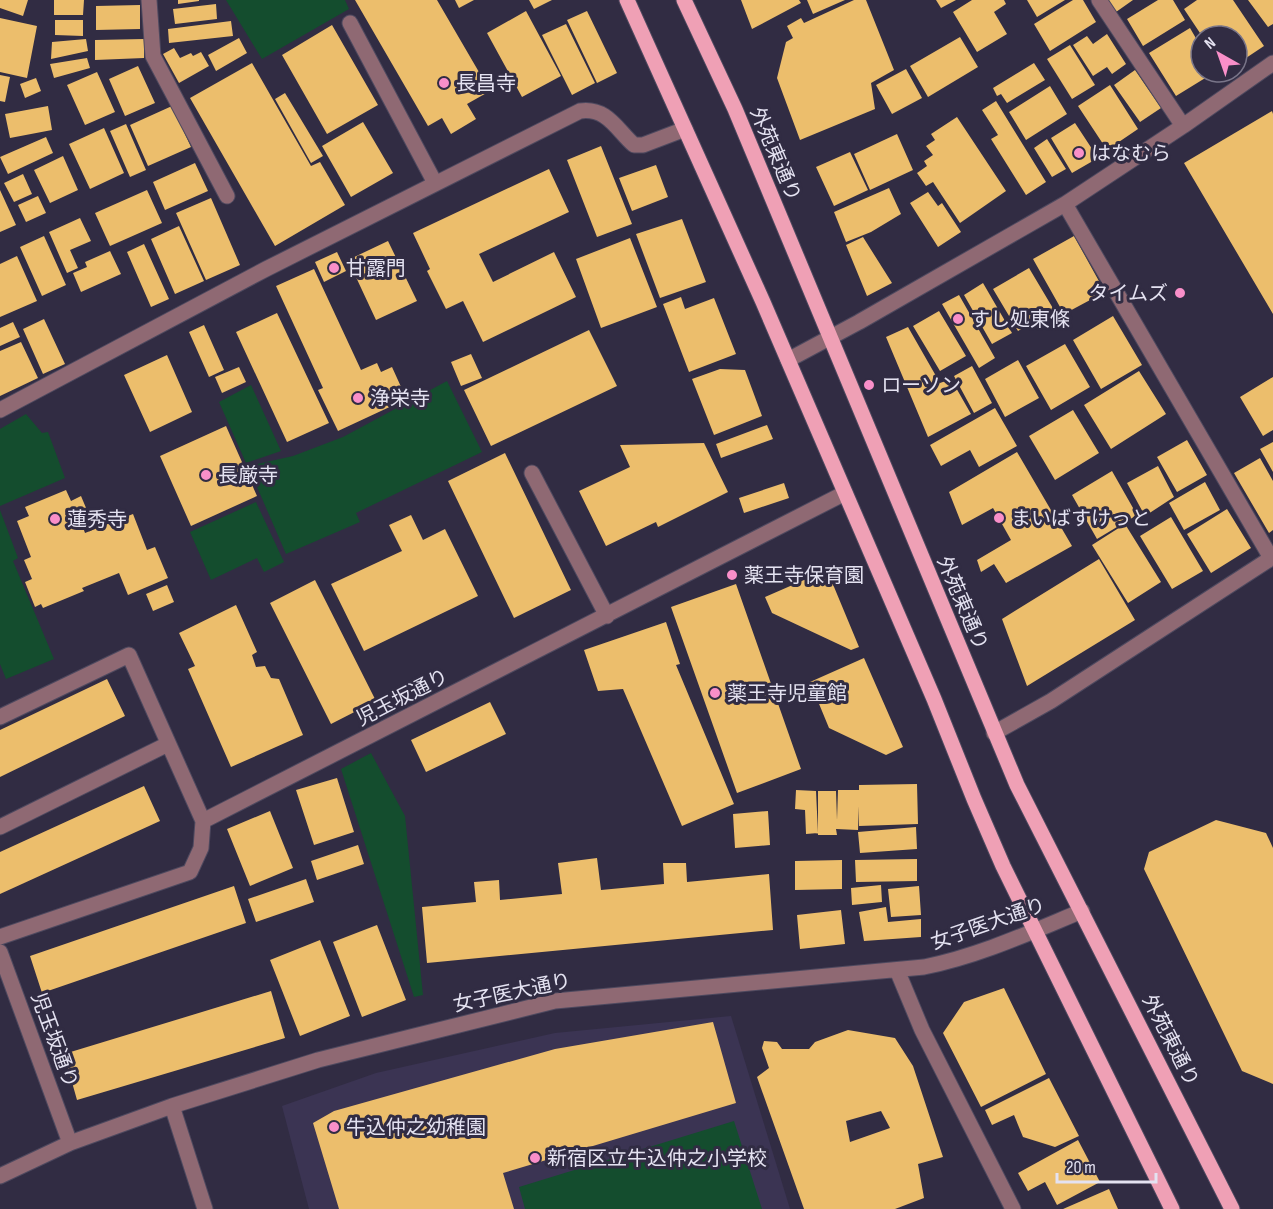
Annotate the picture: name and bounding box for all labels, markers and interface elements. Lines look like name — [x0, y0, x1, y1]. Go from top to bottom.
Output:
north arrow — [1189, 24, 1249, 84]
text: N — [1201, 34, 1220, 54]
place label: 長昌寺 — [456, 72, 516, 96]
marker: 長昌寺 — [437, 76, 451, 90]
street label: 外苑東通り — [744, 104, 806, 205]
place label: はなむら — [1091, 142, 1171, 166]
marker: はなむら — [1072, 146, 1086, 160]
place label: 甘露門 — [346, 257, 406, 281]
marker: 甘露門 — [327, 261, 341, 275]
place label: タイムズ — [1088, 282, 1168, 306]
marker: タイムズ — [1173, 286, 1187, 300]
place label: すし処東條 — [970, 308, 1070, 332]
marker: すし処東條 — [951, 312, 965, 326]
place label: ローソン — [881, 374, 961, 398]
marker: ローソン — [862, 378, 876, 392]
place label: 浄栄寺 — [370, 387, 430, 411]
marker: 浄栄寺 — [351, 391, 365, 405]
place label: 長厳寺 — [218, 464, 278, 488]
marker: 長厳寺 — [199, 468, 213, 482]
place label: まいばすけっと — [1011, 507, 1151, 531]
place label: 蓮秀寺 — [67, 508, 127, 532]
marker: まいばすけっと — [992, 511, 1006, 525]
marker: 蓮秀寺 — [48, 512, 62, 526]
street label: 外苑東通り — [931, 553, 993, 654]
place label: 薬王寺保育園 — [744, 564, 864, 588]
marker: 薬王寺保育園 — [725, 568, 739, 582]
street label: 児玉坂通り — [352, 664, 452, 731]
place label: 薬王寺児童館 — [727, 682, 847, 706]
marker: 薬王寺児童館 — [708, 686, 722, 700]
street label: 女子医大通り — [928, 893, 1049, 955]
street label: 女子医大通り — [451, 969, 573, 1017]
street label: 児玉坂通り — [26, 989, 82, 1091]
street label: 外苑東通り — [1137, 990, 1204, 1090]
place label: 牛込仲之幼稚園 — [346, 1116, 486, 1140]
marker: 牛込仲之幼稚園 — [327, 1120, 341, 1134]
scale bar — [1057, 1146, 1156, 1184]
place label: 新宿区立牛込仲之小学校 — [547, 1147, 767, 1171]
marker: 新宿区立牛込仲之小学校 — [528, 1151, 542, 1165]
text: 20 m — [1066, 1157, 1096, 1178]

